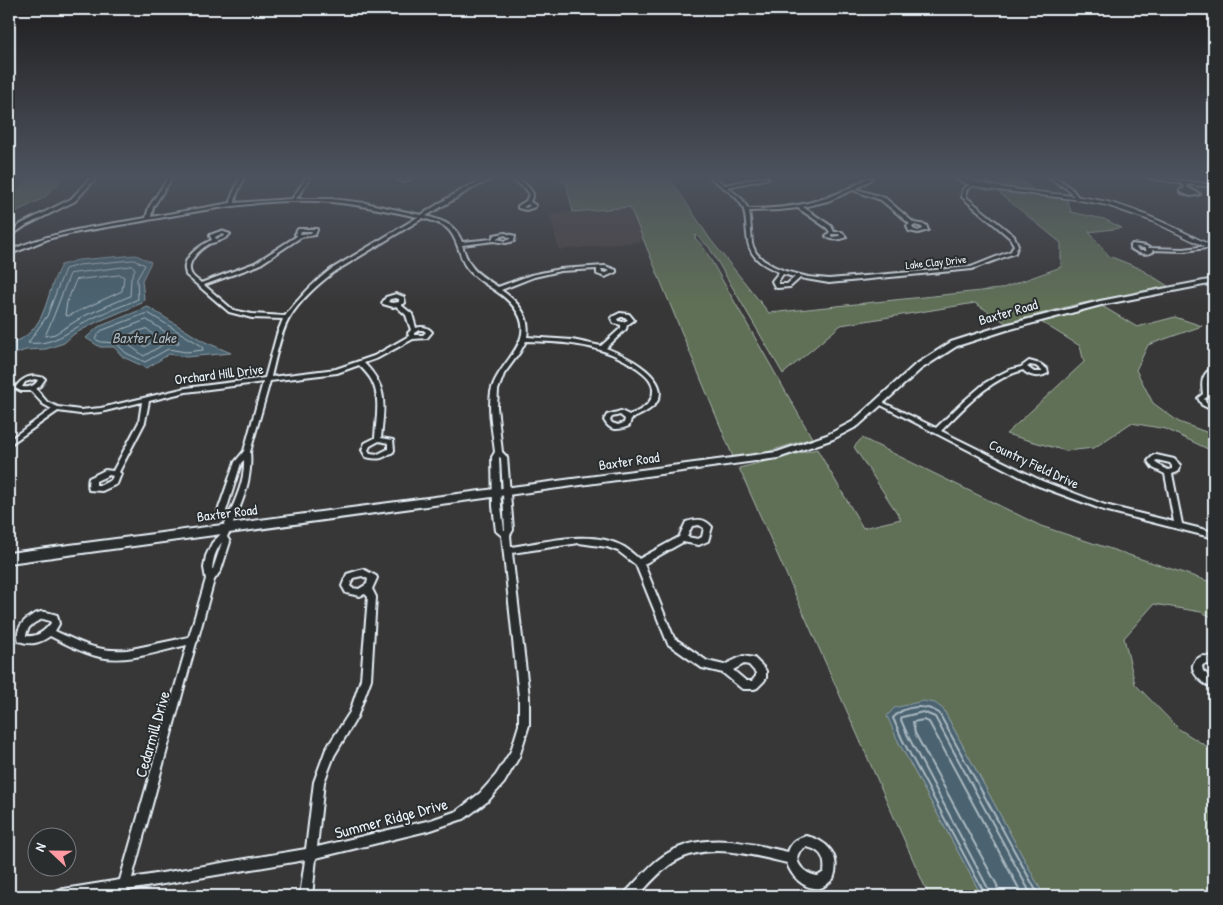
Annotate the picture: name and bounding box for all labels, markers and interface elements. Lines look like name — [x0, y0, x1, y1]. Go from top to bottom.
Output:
street label: Lake Clay Drive — [905, 252, 968, 272]
street label: Baxter Road — [976, 294, 1040, 329]
water label: Baxter Lake — [112, 327, 177, 348]
street label: Orchard Hill Drive — [173, 359, 265, 388]
street label: Country Field Drive — [986, 434, 1083, 494]
street label: Baxter Road — [597, 447, 661, 474]
street label: Baxter Road — [196, 499, 259, 526]
street label: Cedarmill Drive — [129, 688, 175, 780]
street label: Summer Ridge Drive — [332, 792, 451, 844]
north arrow — [28, 828, 78, 878]
text: N — [29, 839, 50, 854]

